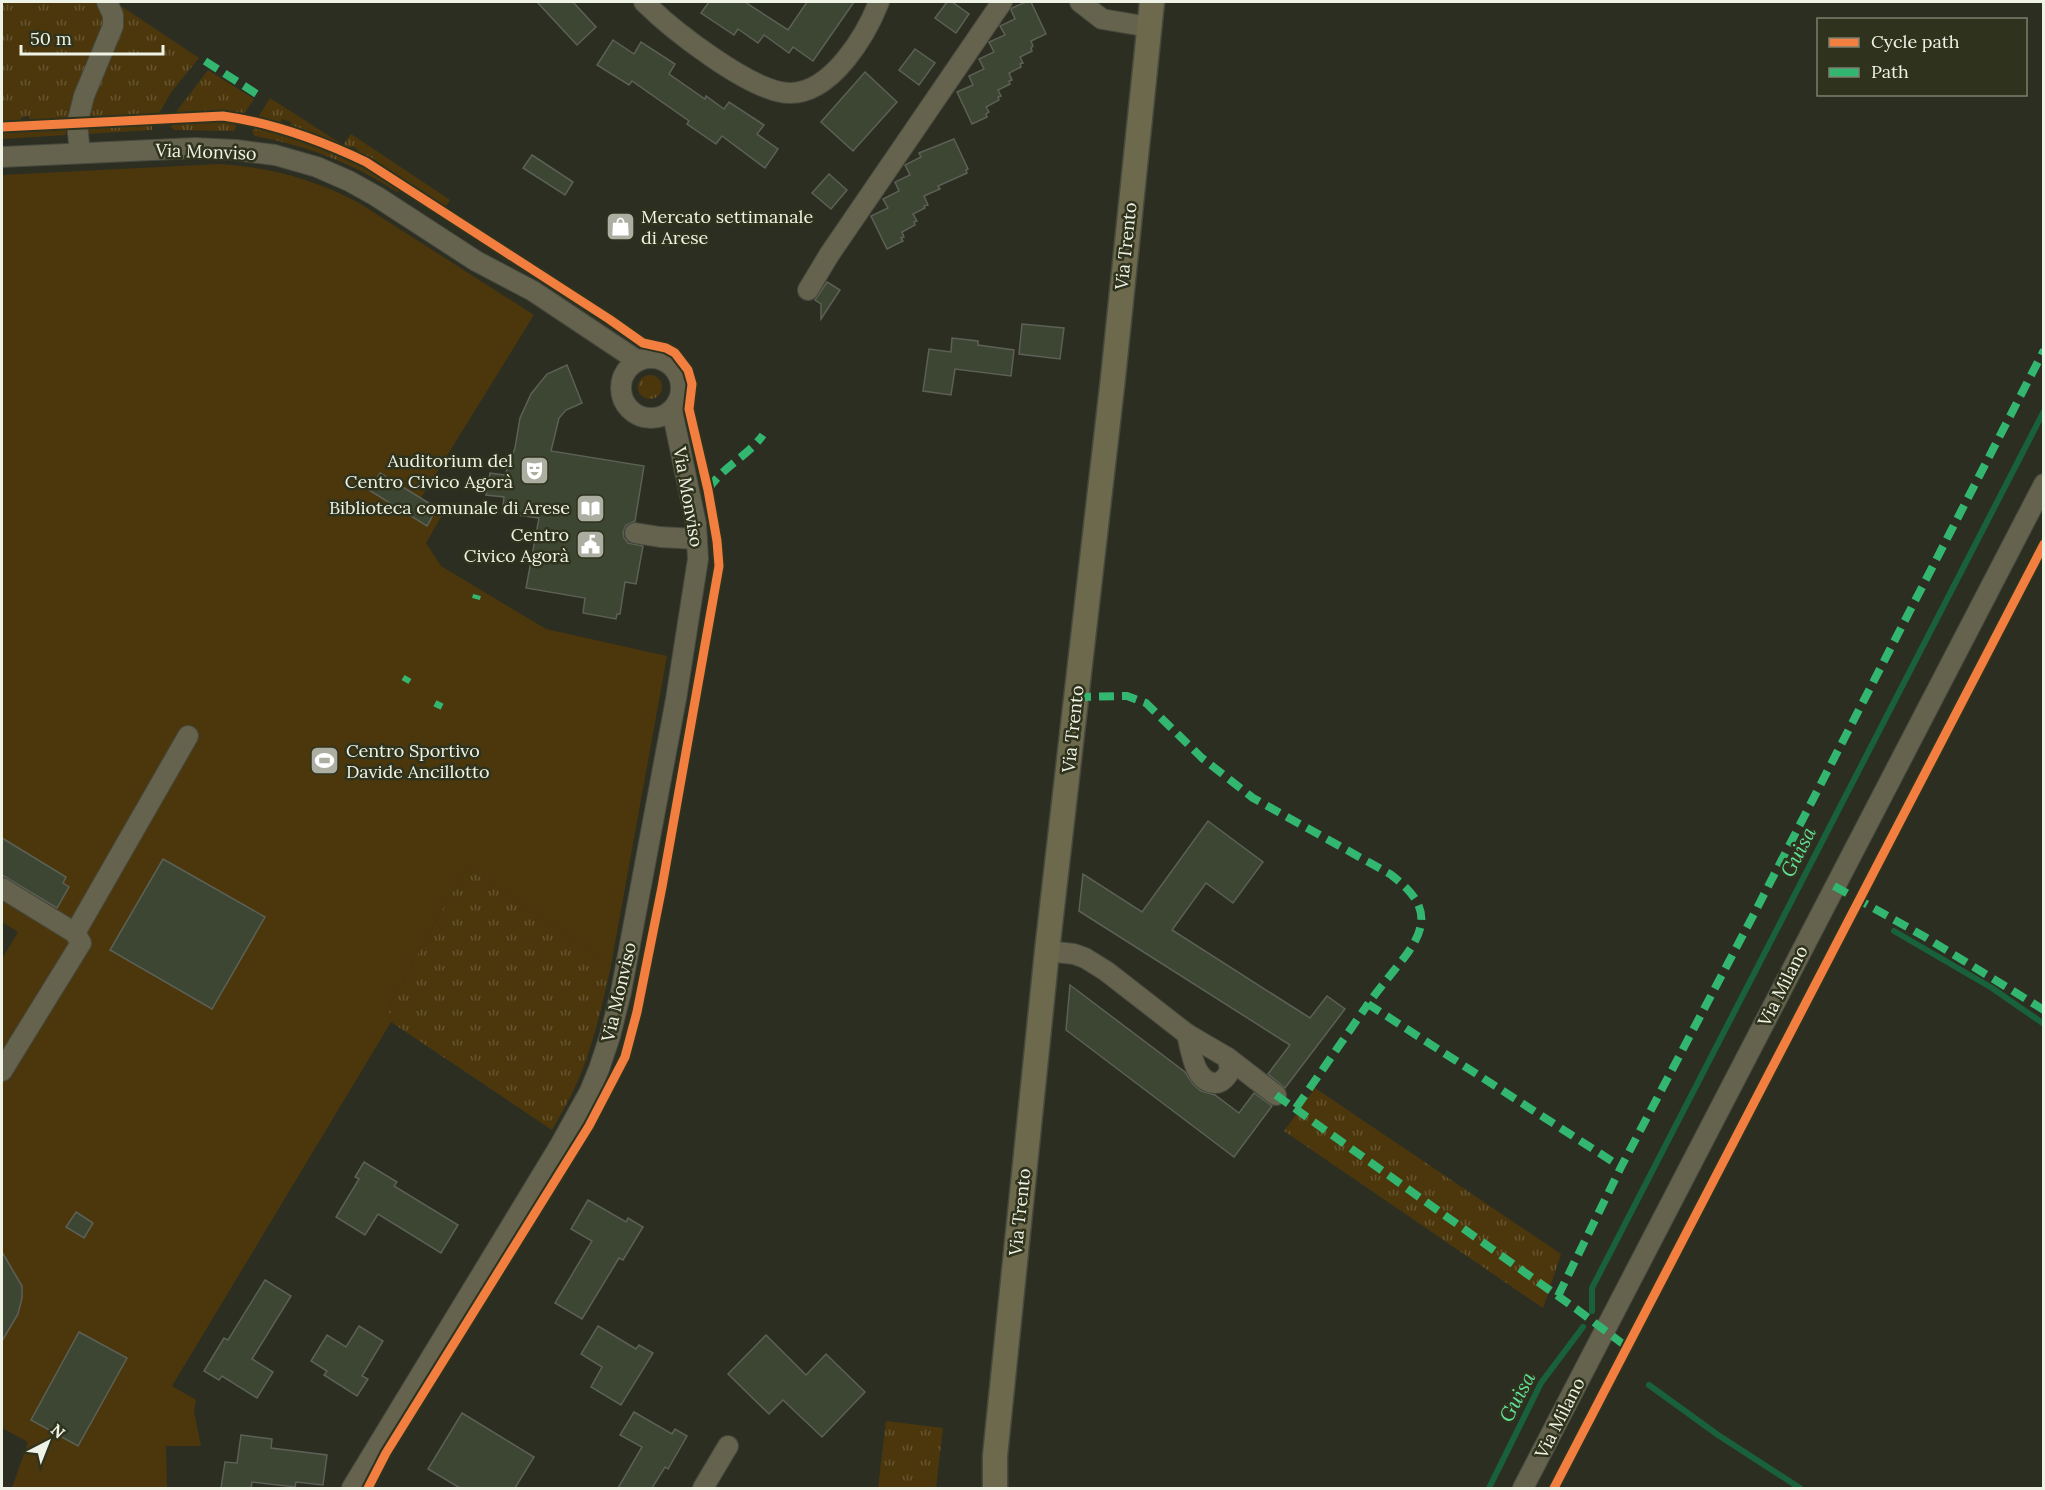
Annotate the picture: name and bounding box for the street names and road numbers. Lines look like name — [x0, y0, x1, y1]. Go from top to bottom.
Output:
street label: Via Monviso — [154, 138, 257, 165]
street label: Via Trento — [1109, 201, 1142, 292]
street label: Via Monviso — [668, 444, 709, 549]
street label: Via Trento — [1056, 684, 1089, 775]
street label: Via Monviso — [596, 940, 641, 1045]
street label: Via Milano — [1752, 941, 1813, 1031]
street label: Via Trento — [1003, 1167, 1036, 1258]
street label: Via Milano — [1529, 1373, 1590, 1463]

